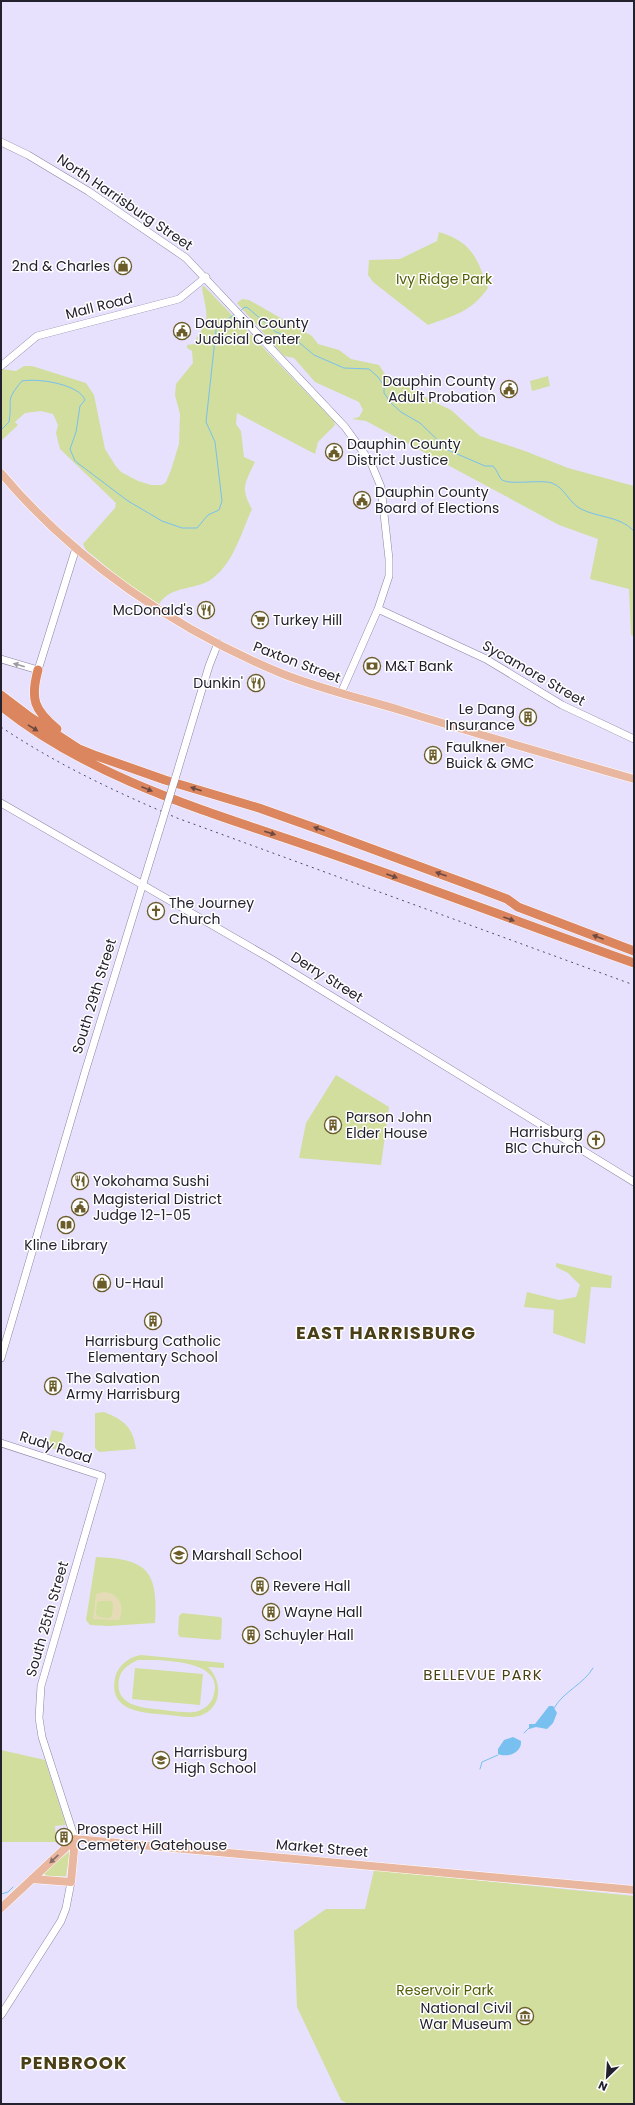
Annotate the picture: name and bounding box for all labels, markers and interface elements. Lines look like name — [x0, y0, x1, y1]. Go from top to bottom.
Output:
street label: North Harrisburg Street — [53, 149, 197, 255]
place label: 2nd & Charles — [12, 256, 110, 276]
shop icon: 2nd & Charles — [113, 256, 133, 276]
park label: Ivy Ridge Park — [396, 269, 493, 289]
street label: Mall Road — [63, 288, 135, 324]
place label: Dauphin County Judicial Center — [195, 313, 309, 349]
public building icon: Dauphin County Judicial Center — [172, 321, 192, 341]
place label: Dauphin County Adult Probation — [382, 371, 496, 407]
public building icon: Dauphin County Adult Probation — [499, 379, 519, 399]
place label: Dauphin County District Justice — [347, 434, 461, 470]
public building icon: Dauphin County District Justice — [324, 442, 344, 462]
place label: Dauphin County Board of Elections — [375, 482, 499, 518]
public building icon: Dauphin County Board of Elections — [352, 490, 372, 510]
place label: McDonald's — [113, 600, 193, 620]
restaurant icon: McDonald's — [196, 600, 216, 620]
supermarket icon: Turkey Hill — [250, 610, 270, 630]
place label: Turkey Hill — [273, 610, 342, 630]
street label: Sycamore Street — [479, 635, 589, 711]
street label: Paxton Street — [250, 636, 344, 688]
bank icon: M&T Bank — [362, 656, 382, 676]
place label: M&T Bank — [385, 656, 454, 676]
one-way arrow — [13, 662, 25, 668]
place label: Dunkin' — [193, 673, 243, 693]
restaurant icon: Dunkin' — [246, 673, 266, 693]
place label: Le Dang Insurance — [446, 699, 515, 735]
building icon: Le Dang Insurance — [518, 707, 538, 727]
one-way arrow — [27, 725, 38, 732]
place label: Faulkner Buick & GMC — [446, 737, 534, 773]
building icon: Faulkner Buick & GMC — [423, 745, 443, 765]
one-way arrow — [142, 786, 154, 792]
one-way arrow — [189, 786, 201, 792]
one-way arrow — [313, 826, 325, 832]
one-way arrow — [264, 830, 276, 836]
one-way arrow — [435, 871, 447, 877]
one-way arrow — [387, 873, 399, 879]
place label: The Journey Church — [169, 893, 254, 929]
church icon: The Journey Church — [146, 901, 166, 921]
one-way arrow — [504, 916, 516, 922]
one-way arrow — [591, 934, 603, 940]
street label: South 29th Street — [67, 936, 121, 1056]
street label: Derry Street — [287, 947, 367, 1007]
place label: Parson John Elder House — [346, 1107, 432, 1143]
building icon: Parson John Elder House — [323, 1115, 343, 1135]
place label: Harrisburg BIC Church — [505, 1122, 583, 1158]
church icon: Harrisburg BIC Church — [586, 1130, 606, 1150]
restaurant icon: Yokohama Sushi — [70, 1171, 90, 1191]
place label: Yokohama Sushi — [93, 1171, 209, 1191]
place label: Magisterial District Judge 12-1-05 — [93, 1189, 222, 1225]
public building icon: Magisterial District Judge 12-1-05 — [70, 1197, 90, 1217]
library icon: Kline Library — [56, 1215, 76, 1235]
place label: Kline Library — [24, 1235, 108, 1255]
shop icon: U-Haul — [92, 1273, 112, 1293]
place label: U-Haul — [115, 1273, 164, 1293]
building icon: Harrisburg Catholic Elementary School — [143, 1311, 163, 1331]
district label: EAST HARRISBURG — [296, 1320, 476, 1345]
place label: Harrisburg Catholic Elementary School — [85, 1331, 221, 1367]
place label: The Salvation Army Harrisburg — [66, 1368, 180, 1404]
building icon: The Salvation Army Harrisburg — [43, 1376, 63, 1396]
street label: Rudy Road — [17, 1426, 95, 1468]
school or university icon: Marshall School — [169, 1545, 189, 1565]
place label: Marshall School — [192, 1545, 302, 1565]
street label: South 25th Street — [21, 1559, 73, 1679]
building icon: Revere Hall — [250, 1576, 270, 1596]
place label: Revere Hall — [273, 1576, 350, 1596]
building icon: Wayne Hall — [261, 1602, 281, 1622]
place label: Wayne Hall — [284, 1602, 362, 1622]
building icon: Schuyler Hall — [241, 1625, 261, 1645]
place label: Schuyler Hall — [264, 1625, 354, 1645]
district label: BELLEVUE PARK — [423, 1664, 543, 1685]
place label: Harrisburg High School — [174, 1742, 256, 1778]
school or university icon: Harrisburg High School — [151, 1750, 171, 1770]
place label: Prospect Hill Cemetery Gatehouse — [77, 1819, 228, 1855]
building icon: Prospect Hill Cemetery Gatehouse — [54, 1827, 74, 1847]
street label: Market Street — [275, 1834, 369, 1862]
one-way arrow — [49, 1854, 59, 1864]
park label: Reservoir Park — [396, 1980, 495, 2000]
place label: National Civil War Museum — [420, 1998, 512, 2034]
museum icon: National Civil War Museum — [515, 2006, 535, 2026]
district label: PENBROOK — [21, 2050, 127, 2075]
north arrow — [587, 2057, 627, 2097]
text: N — [596, 2077, 610, 2095]

